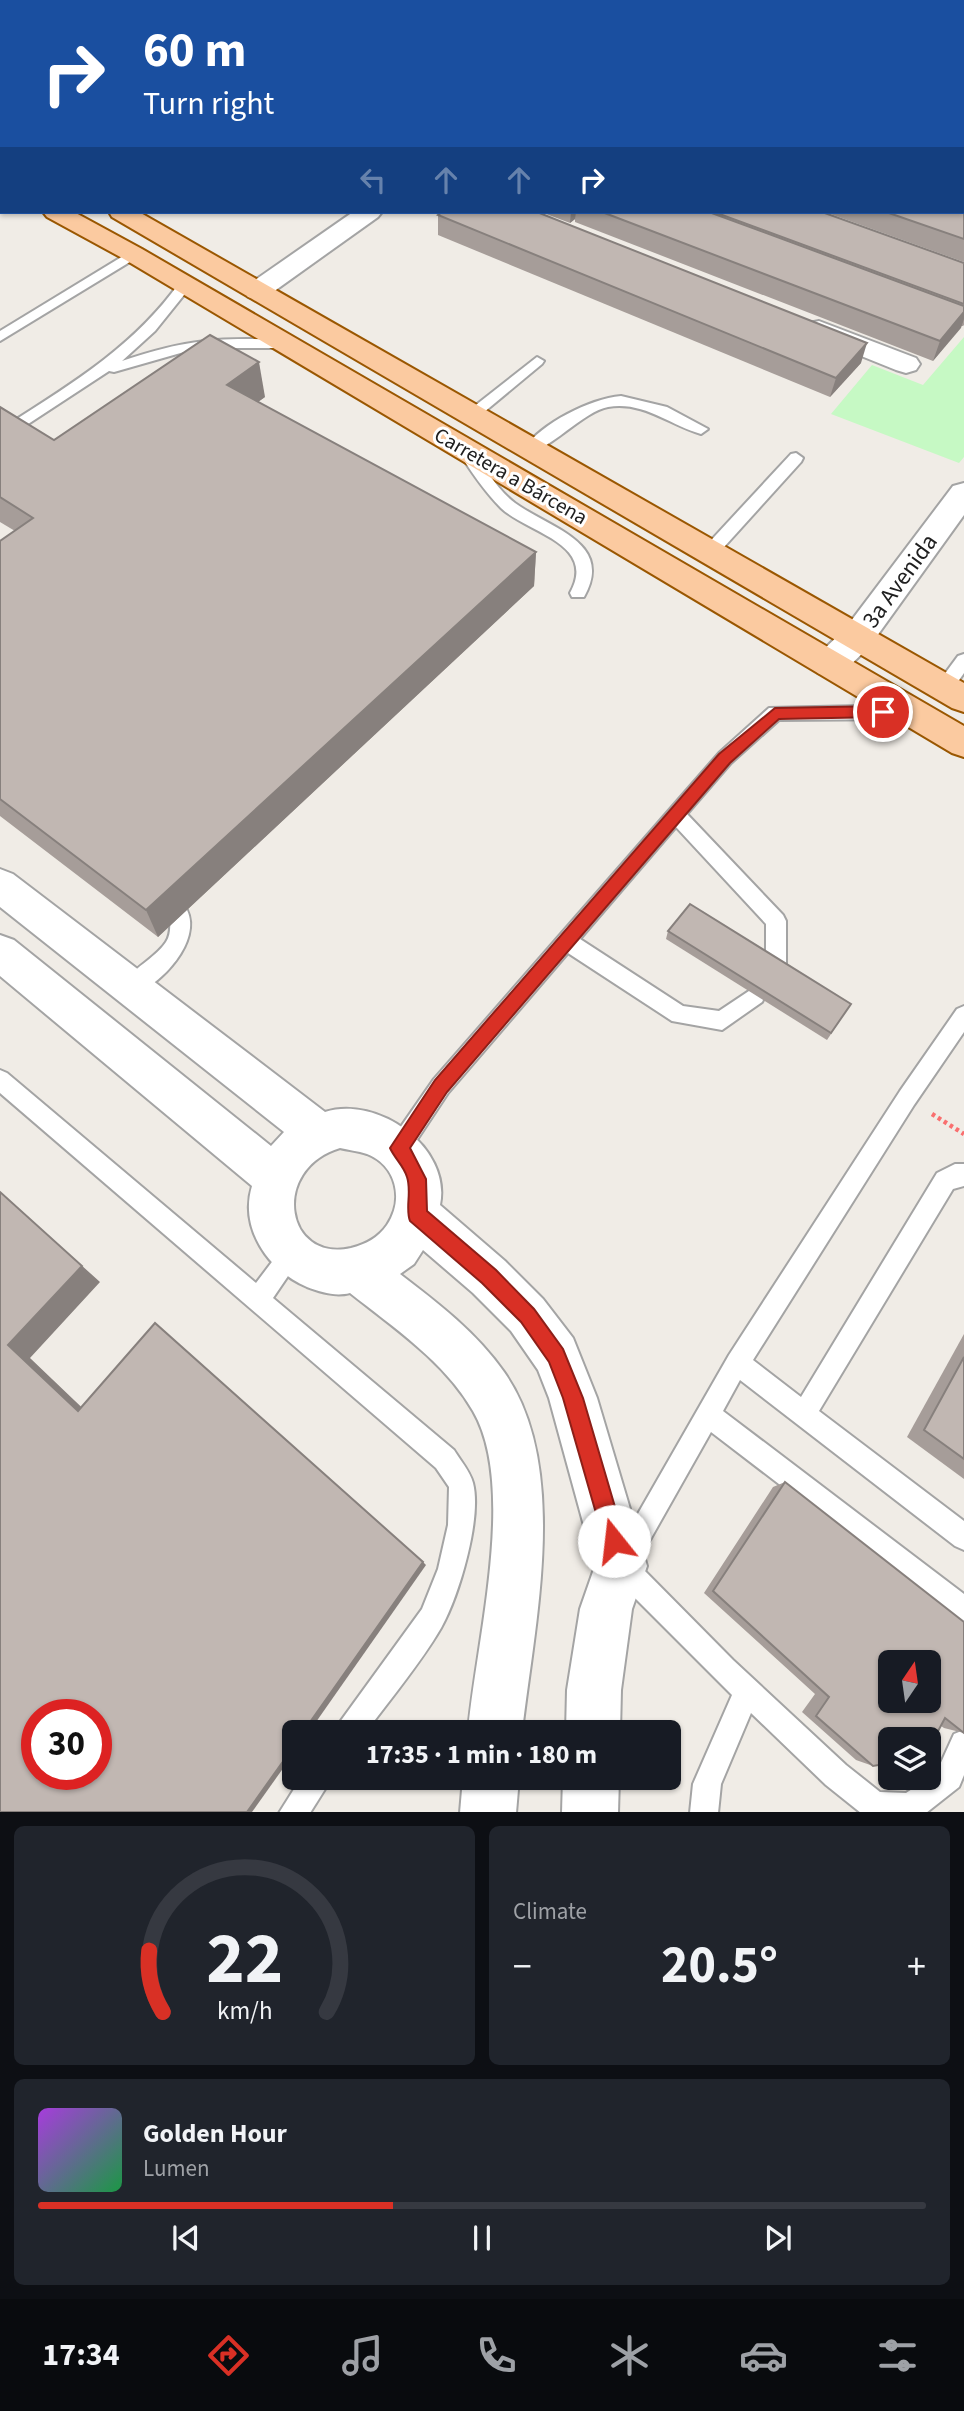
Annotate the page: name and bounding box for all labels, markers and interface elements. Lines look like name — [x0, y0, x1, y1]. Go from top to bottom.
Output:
text: 60 m — [143, 16, 247, 86]
icon: right — [28, 28, 119, 119]
text: Turn right — [143, 81, 274, 127]
icon: left — [354, 161, 392, 199]
icon: ahead — [427, 161, 465, 199]
icon: ahead — [500, 161, 538, 199]
icon: right — [573, 161, 611, 199]
street label: Carretera a Bárcena — [429, 420, 593, 532]
street label: 3a Avenida — [854, 527, 946, 635]
pin — [853, 682, 913, 742]
icon: arrive — [864, 693, 902, 731]
position arrow — [577, 1504, 651, 1578]
north arrow — [878, 1650, 942, 1713]
map controls — [878, 1650, 941, 1790]
speed limit sign: 30 — [21, 1699, 112, 1790]
button: layers — [878, 1727, 941, 1790]
text: 17:35 · 1 min · 180 m — [366, 1736, 597, 1773]
text: Climate — [513, 1895, 587, 1928]
text: 22 — [206, 1907, 283, 2011]
text: 20.5° — [661, 1929, 778, 2003]
text: − — [513, 1940, 532, 1994]
text: + — [907, 1940, 926, 1994]
text: km/h — [217, 1992, 272, 2028]
text: Golden Hour — [143, 2115, 287, 2152]
text: Lumen — [143, 2152, 210, 2185]
icon: previous — [167, 2219, 205, 2257]
icon: pause — [463, 2219, 501, 2257]
icon: next — [759, 2219, 797, 2257]
icon: directions — [204, 2331, 253, 2380]
icon: music — [338, 2331, 387, 2380]
icon: phone — [472, 2331, 521, 2380]
icon: climate — [605, 2331, 654, 2380]
icon: car — [739, 2331, 788, 2380]
icon: filters — [873, 2331, 922, 2380]
text: 17:34 — [42, 2332, 120, 2378]

